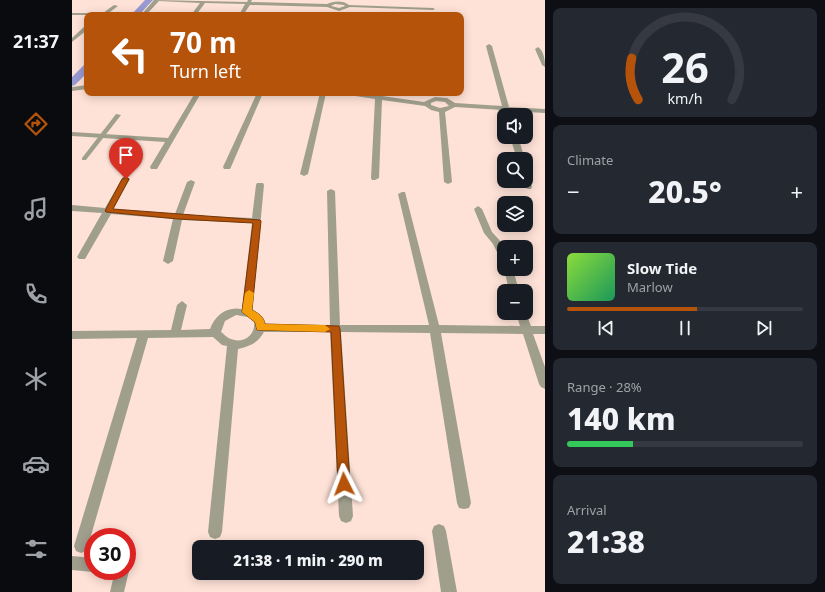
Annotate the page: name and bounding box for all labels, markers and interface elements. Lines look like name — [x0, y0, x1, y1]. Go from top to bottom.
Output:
text: 70 m — [170, 23, 237, 61]
icon: left — [104, 28, 156, 80]
text: 21:37 — [13, 29, 59, 53]
text: 26 — [661, 39, 709, 95]
text: Turn left — [170, 59, 241, 83]
text: km/h — [667, 89, 703, 108]
map controls — [497, 108, 533, 320]
button: sound — [497, 108, 533, 144]
icon: directions — [22, 110, 50, 138]
pin — [109, 138, 143, 179]
icon: arrive — [115, 144, 137, 166]
text: Climate — [567, 151, 613, 169]
button: search — [497, 152, 533, 188]
text: 20.5° — [648, 171, 722, 212]
text: − — [567, 176, 580, 206]
text: + — [790, 176, 803, 206]
icon: music — [22, 195, 50, 223]
button: layers — [497, 196, 533, 232]
button: + — [497, 240, 533, 276]
text: Slow Tide — [627, 258, 697, 278]
text: Marlow — [627, 278, 673, 296]
icon: phone — [22, 280, 50, 308]
button: − — [497, 284, 533, 320]
icon: previous — [595, 317, 617, 339]
icon: pause — [674, 317, 696, 339]
icon: next — [753, 317, 775, 339]
icon: climate — [22, 365, 50, 393]
text: Range · 28% — [567, 378, 642, 396]
text: 140 km — [567, 398, 676, 439]
icon: car — [22, 450, 50, 478]
position arrow — [323, 463, 365, 505]
text: Arrival — [567, 501, 607, 519]
text: 21:38 — [567, 521, 645, 562]
speed limit sign: 30 — [84, 528, 136, 580]
icon: filters — [22, 535, 50, 563]
text: 21:38 · 1 min · 290 m — [233, 550, 383, 570]

